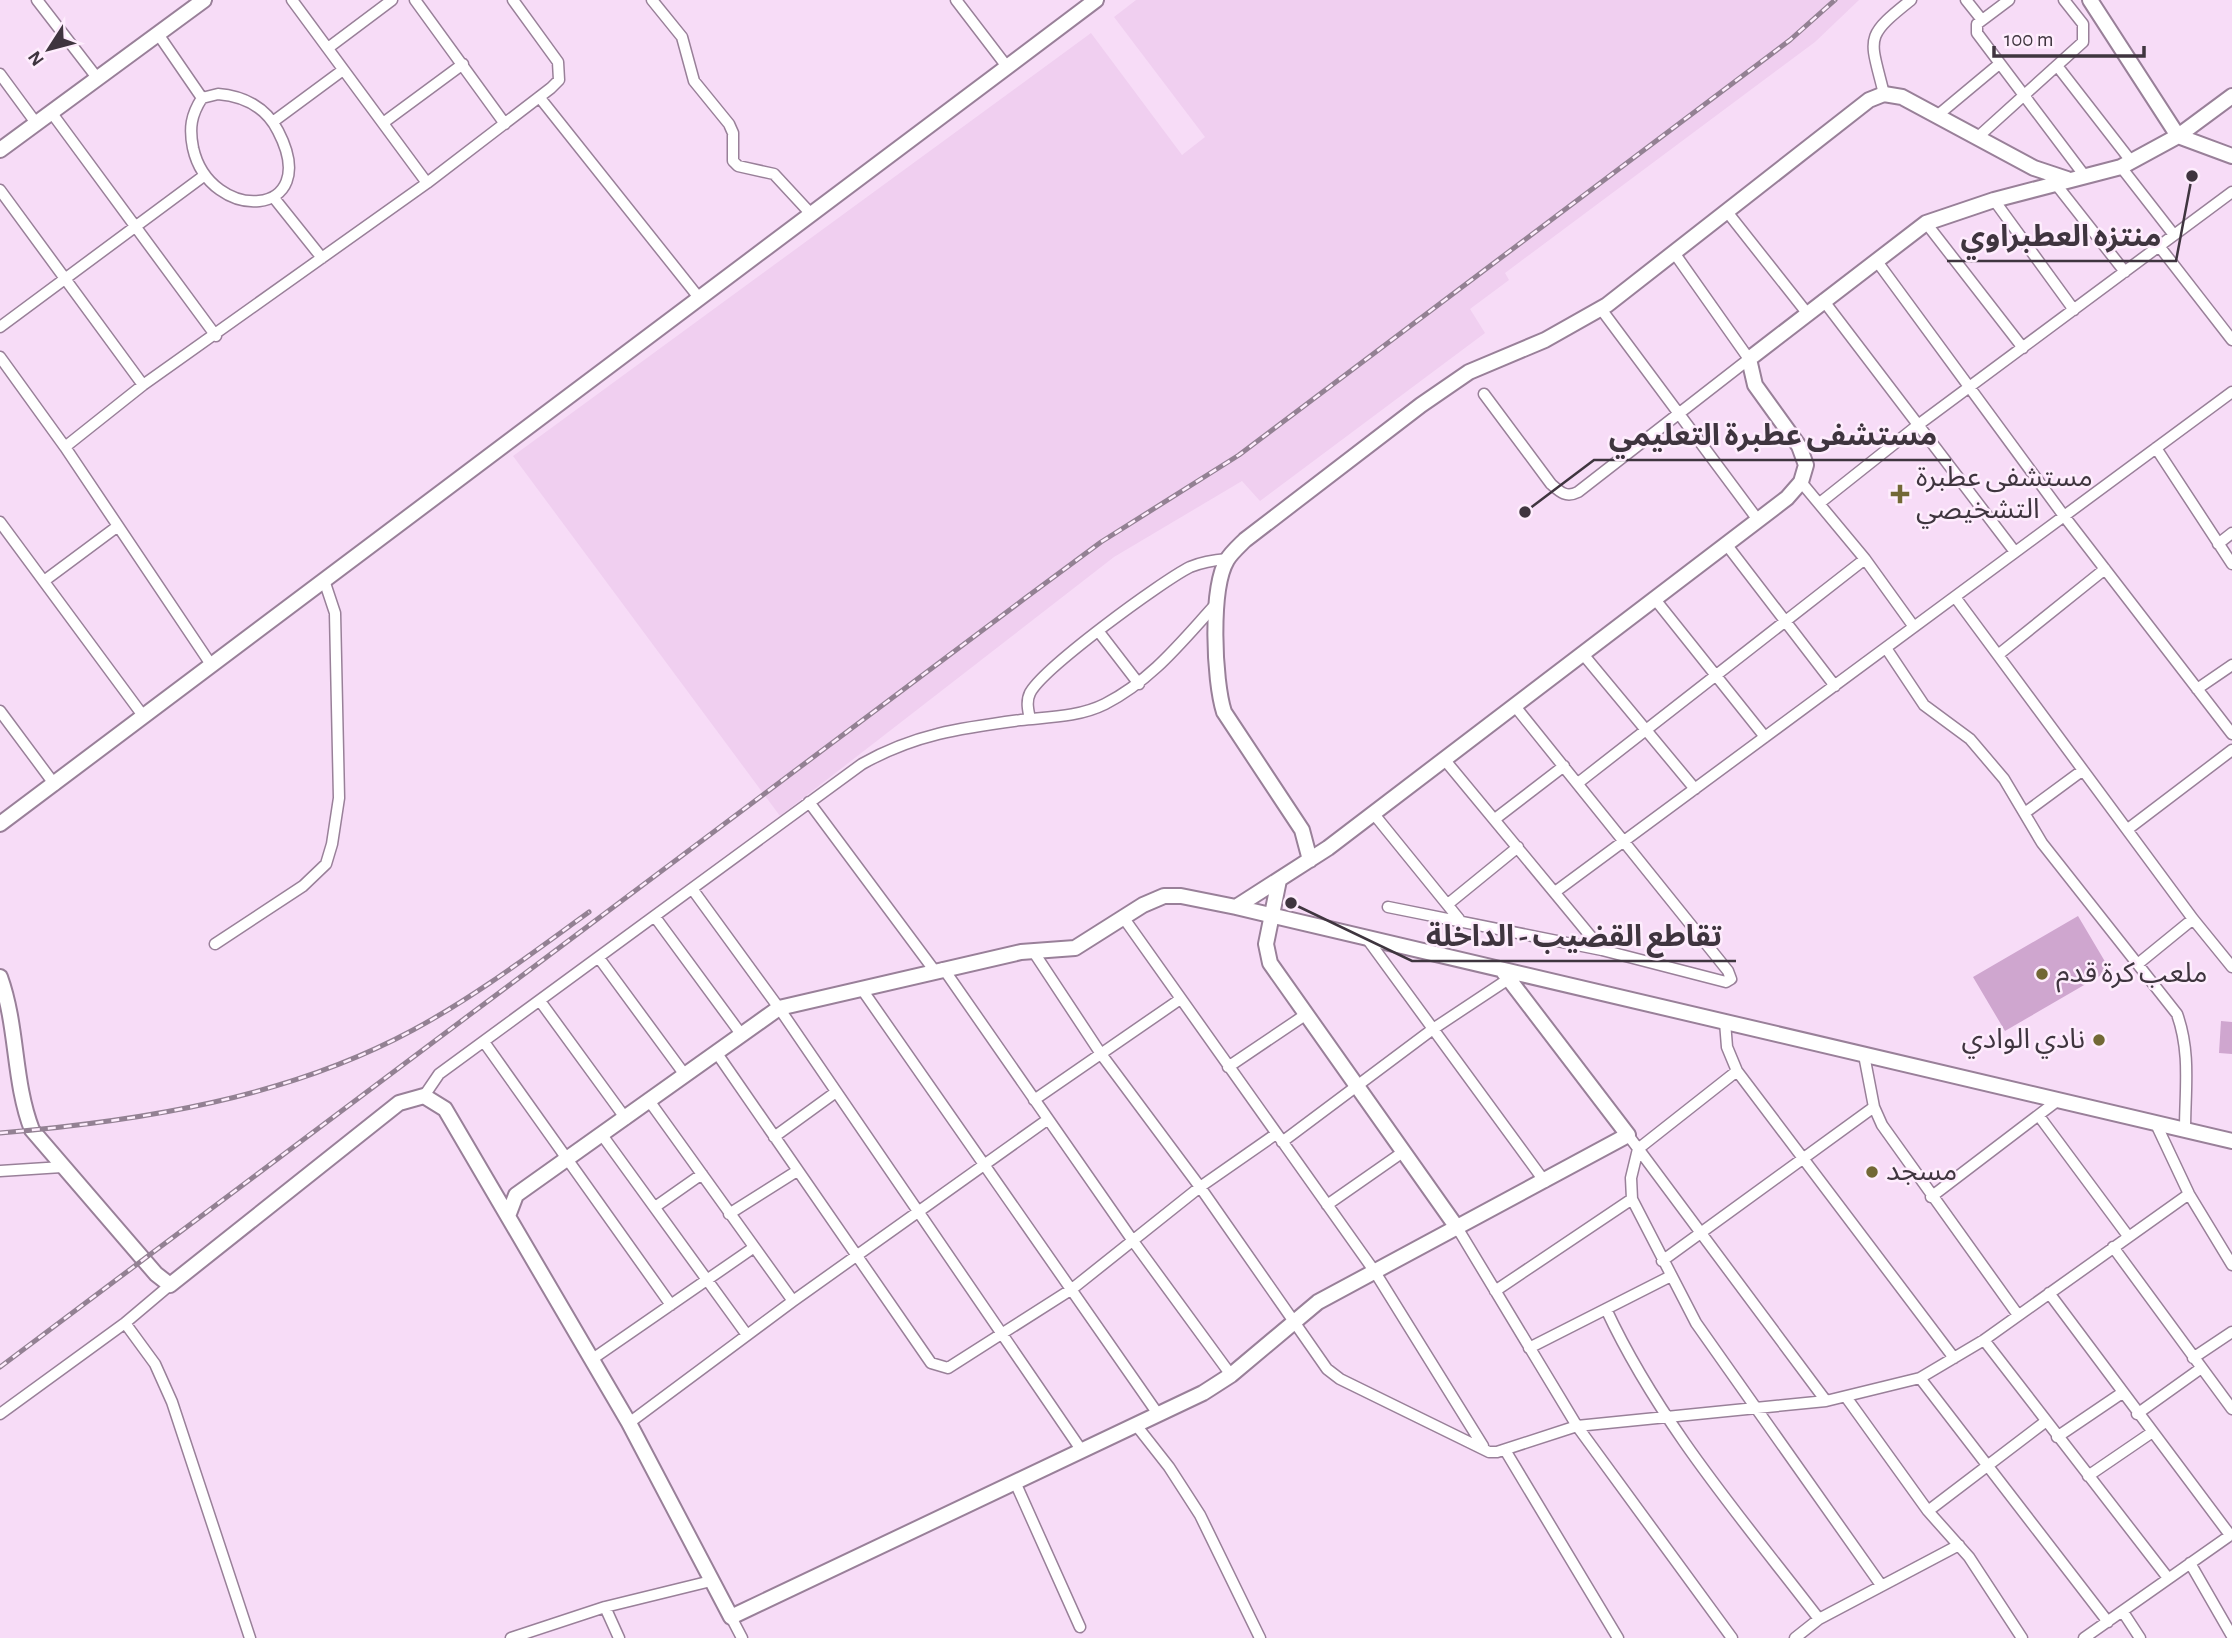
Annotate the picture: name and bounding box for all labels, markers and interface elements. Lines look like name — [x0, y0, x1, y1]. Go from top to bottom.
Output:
north arrow — [14, 14, 84, 84]
scale bar — [1994, 14, 2144, 58]
text: 100 m — [2004, 29, 2054, 50]
text: N — [25, 47, 48, 69]
callout: منتزه العطبراوي — [1947, 210, 2176, 261]
text: منتزه العطبراوي — [1961, 222, 2161, 260]
callout: مستشفى عطبرة التعليمي — [1594, 409, 1951, 460]
text: مستشفى عطبرة التعليمي — [1609, 421, 1937, 459]
place label: مستشفى عطبرة التشخيصي — [1916, 464, 2093, 529]
marker: مستشفى عطبرة التشخيصي — [1890, 484, 1910, 504]
callout: تقاطع القضيب - الداخلة — [1412, 910, 1736, 961]
text: تقاطع القضيب - الداخلة — [1426, 921, 1722, 958]
place label: ملعب كرة قدم — [2056, 960, 2207, 993]
marker: ملعب كرة قدم — [2034, 966, 2050, 982]
place label: نادي الوادي — [1962, 1026, 2085, 1059]
marker: نادي الوادي — [2091, 1032, 2107, 1048]
place label: مسجد — [1886, 1158, 1957, 1186]
marker: مسجد — [1864, 1164, 1880, 1180]

